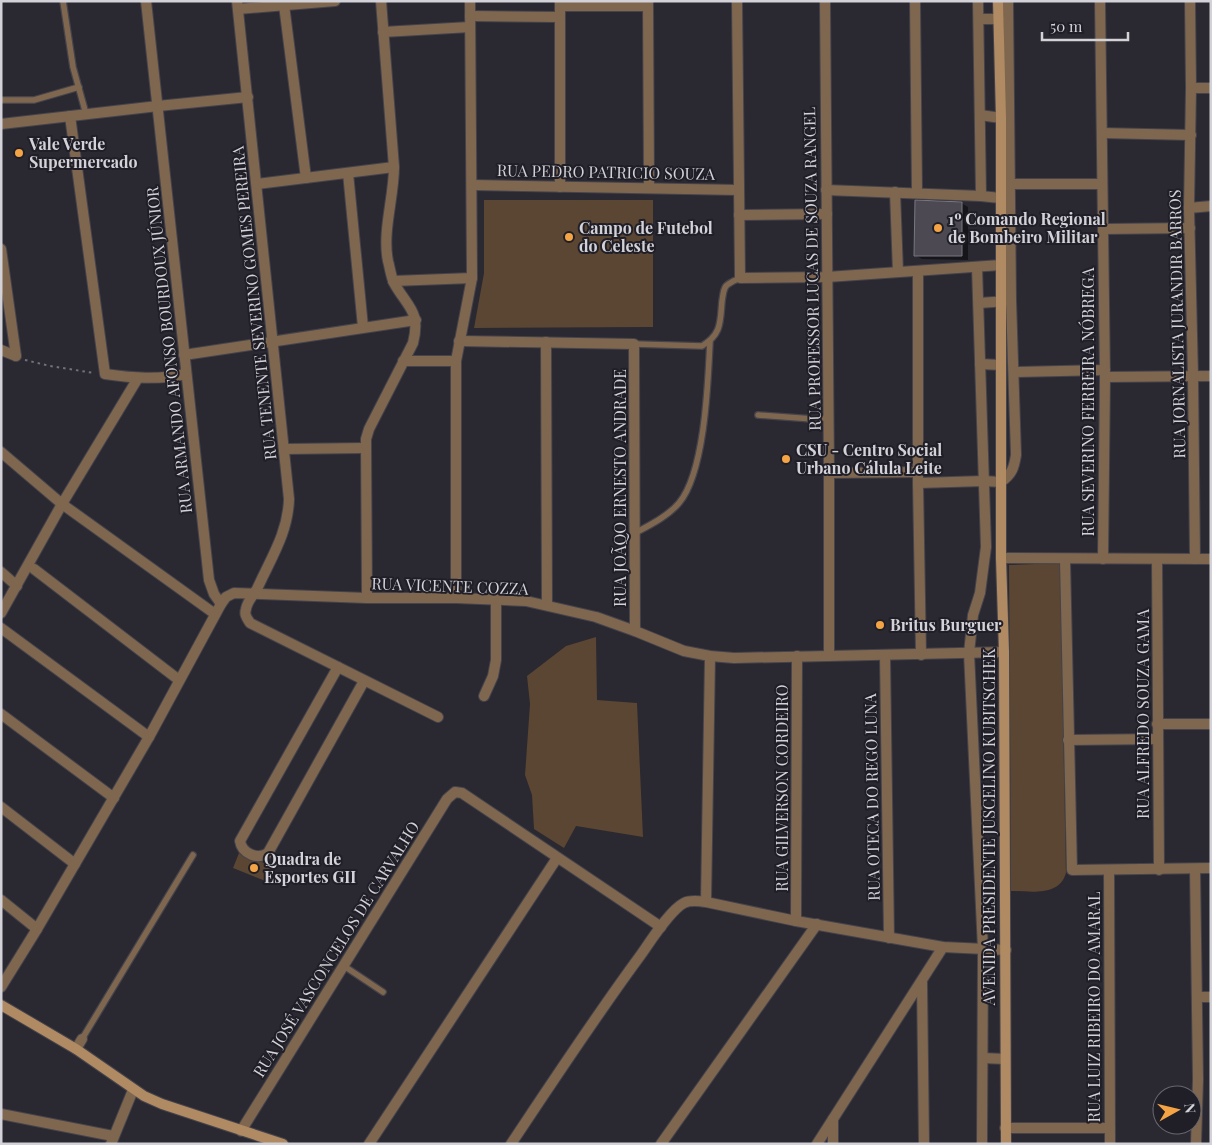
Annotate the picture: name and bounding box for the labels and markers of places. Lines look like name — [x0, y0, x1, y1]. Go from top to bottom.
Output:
place label: Vale Verde Supermercado — [28, 133, 138, 172]
marker: Vale Verde Supermercado — [13, 147, 25, 159]
place label: 1º Comando Regional de Bombeiro Militar — [948, 208, 1106, 247]
place label: Campo de Futebol do Celeste — [579, 217, 713, 256]
marker: 1º Comando Regional de Bombeiro Militar — [932, 222, 944, 234]
marker: Campo de Futebol do Celeste — [563, 231, 575, 243]
place label: CSU - Centro Social Urbano Cálula Leite — [796, 439, 942, 478]
marker: CSU - Centro Social Urbano Cálula Leite — [780, 453, 792, 465]
place label: Britus Burguer — [890, 614, 1002, 635]
marker: Britus Burguer — [874, 619, 886, 631]
place label: Quadra de Esportes GII — [264, 848, 356, 887]
marker: Quadra de Esportes GII — [248, 862, 260, 874]

